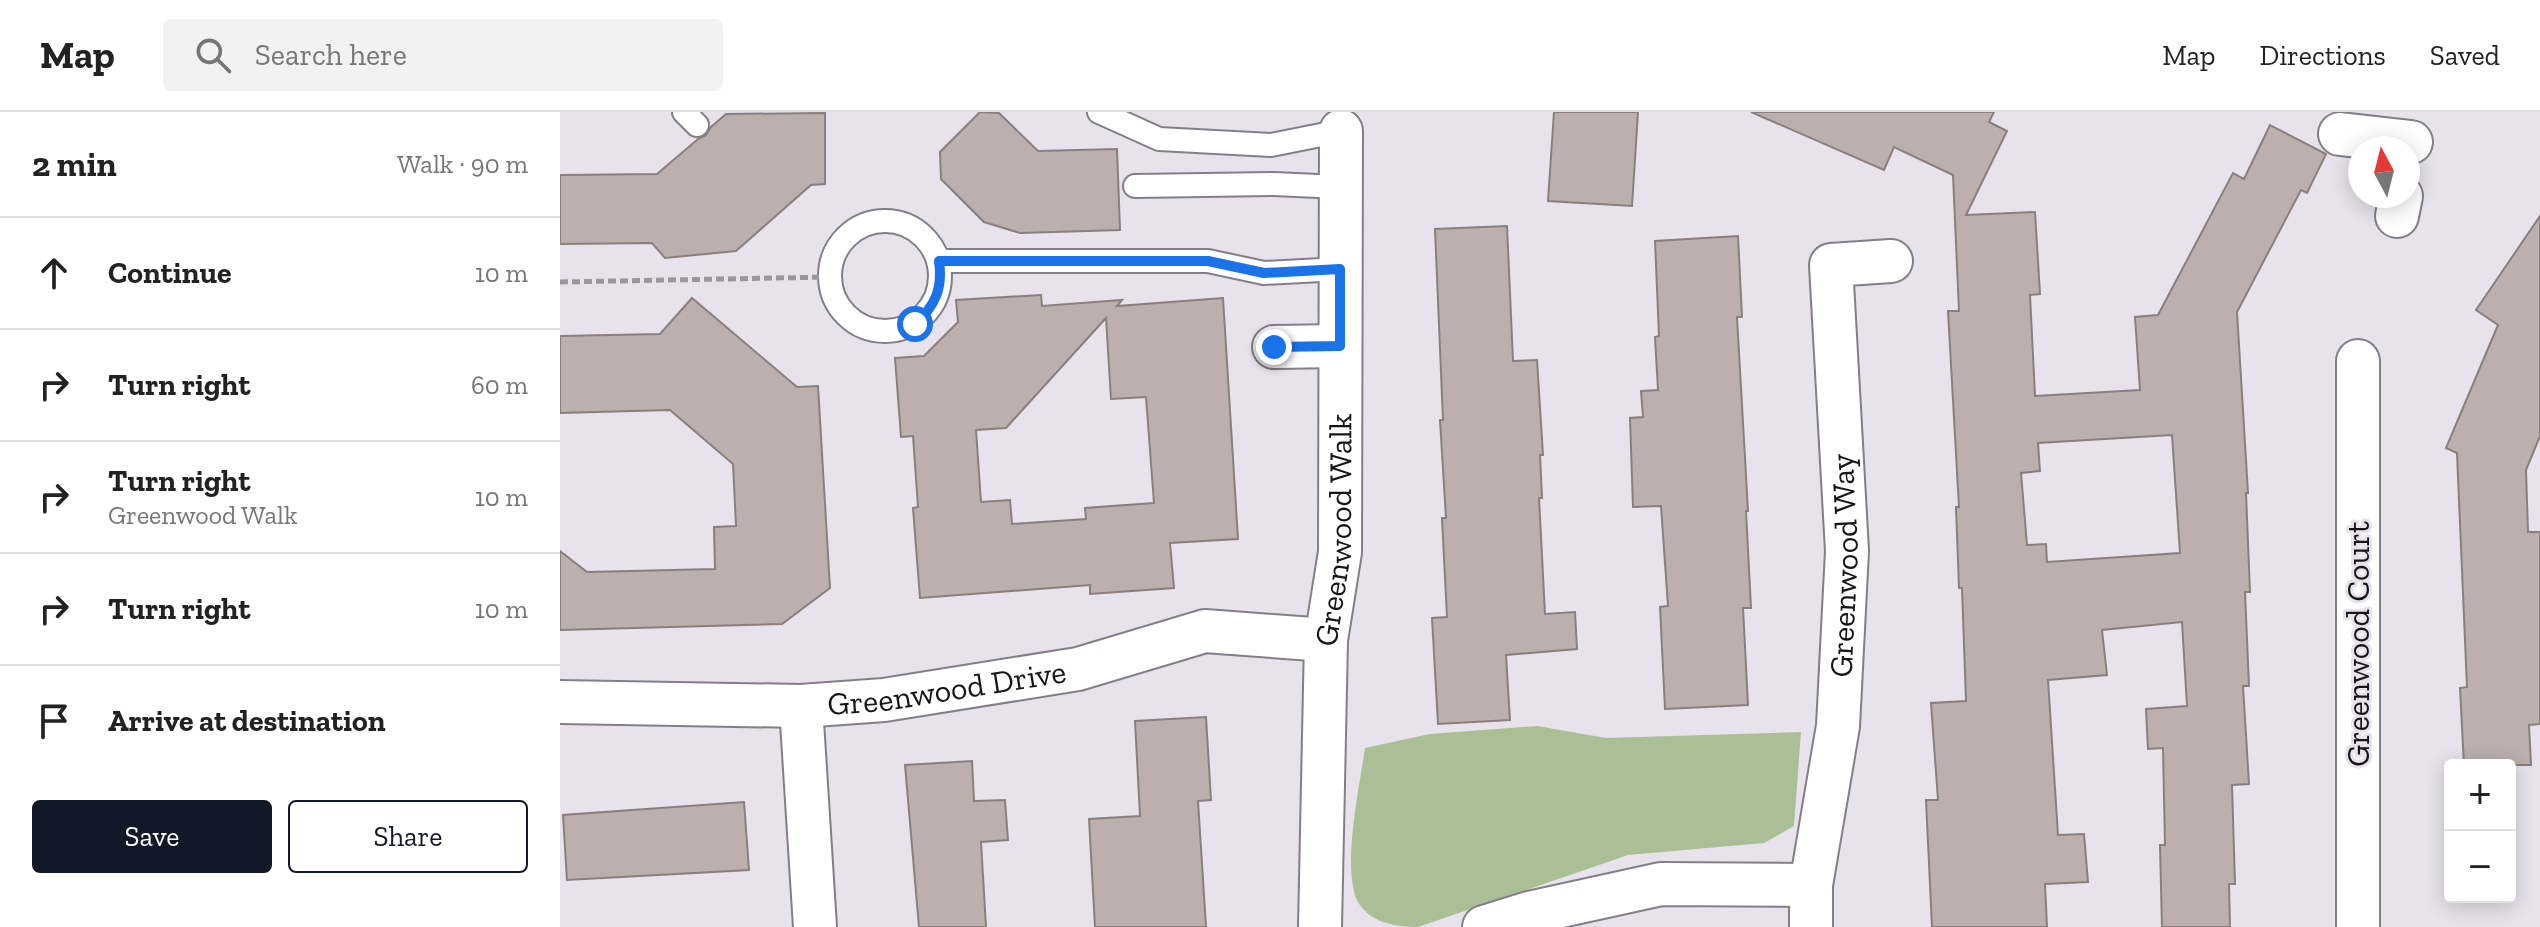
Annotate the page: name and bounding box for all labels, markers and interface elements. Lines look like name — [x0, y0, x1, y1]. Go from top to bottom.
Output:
search box — [163, 19, 723, 91]
text: Map — [40, 32, 115, 78]
icon: search — [191, 33, 235, 77]
text: Search here — [255, 37, 407, 73]
text: Map — [2162, 39, 2215, 72]
text: Directions — [2259, 39, 2386, 72]
text: Saved — [2430, 39, 2500, 72]
north arrow — [2348, 136, 2420, 208]
text: 2 min — [32, 144, 117, 185]
text: Walk · 90 m — [397, 148, 528, 180]
icon: ahead — [32, 251, 76, 295]
text: Continue — [108, 255, 232, 291]
text: 10 m — [475, 257, 528, 289]
route start — [897, 306, 933, 342]
route end — [1256, 329, 1292, 365]
icon: right — [32, 363, 76, 407]
text: Turn right — [108, 367, 250, 403]
text: 60 m — [471, 369, 528, 401]
street label: Greenwood Walk — [1306, 413, 1359, 649]
street label: Greenwood Way — [1822, 452, 1866, 678]
text: Turn right — [108, 463, 250, 499]
icon: right — [32, 475, 76, 519]
text: 10 m — [475, 481, 528, 513]
text: Greenwood Walk — [108, 499, 298, 531]
street label: Greenwood Court — [2339, 521, 2377, 767]
icon: right — [32, 587, 76, 631]
text: Turn right — [108, 591, 250, 627]
text: 10 m — [475, 593, 528, 625]
street label: Greenwood Drive — [826, 652, 1069, 723]
icon: arrive — [32, 699, 76, 743]
text: Arrive at destination — [108, 703, 385, 739]
map controls — [2444, 759, 2516, 903]
button: + — [2444, 759, 2516, 831]
button: Save — [32, 800, 272, 873]
button: Share — [288, 800, 528, 873]
button: − — [2444, 831, 2516, 903]

